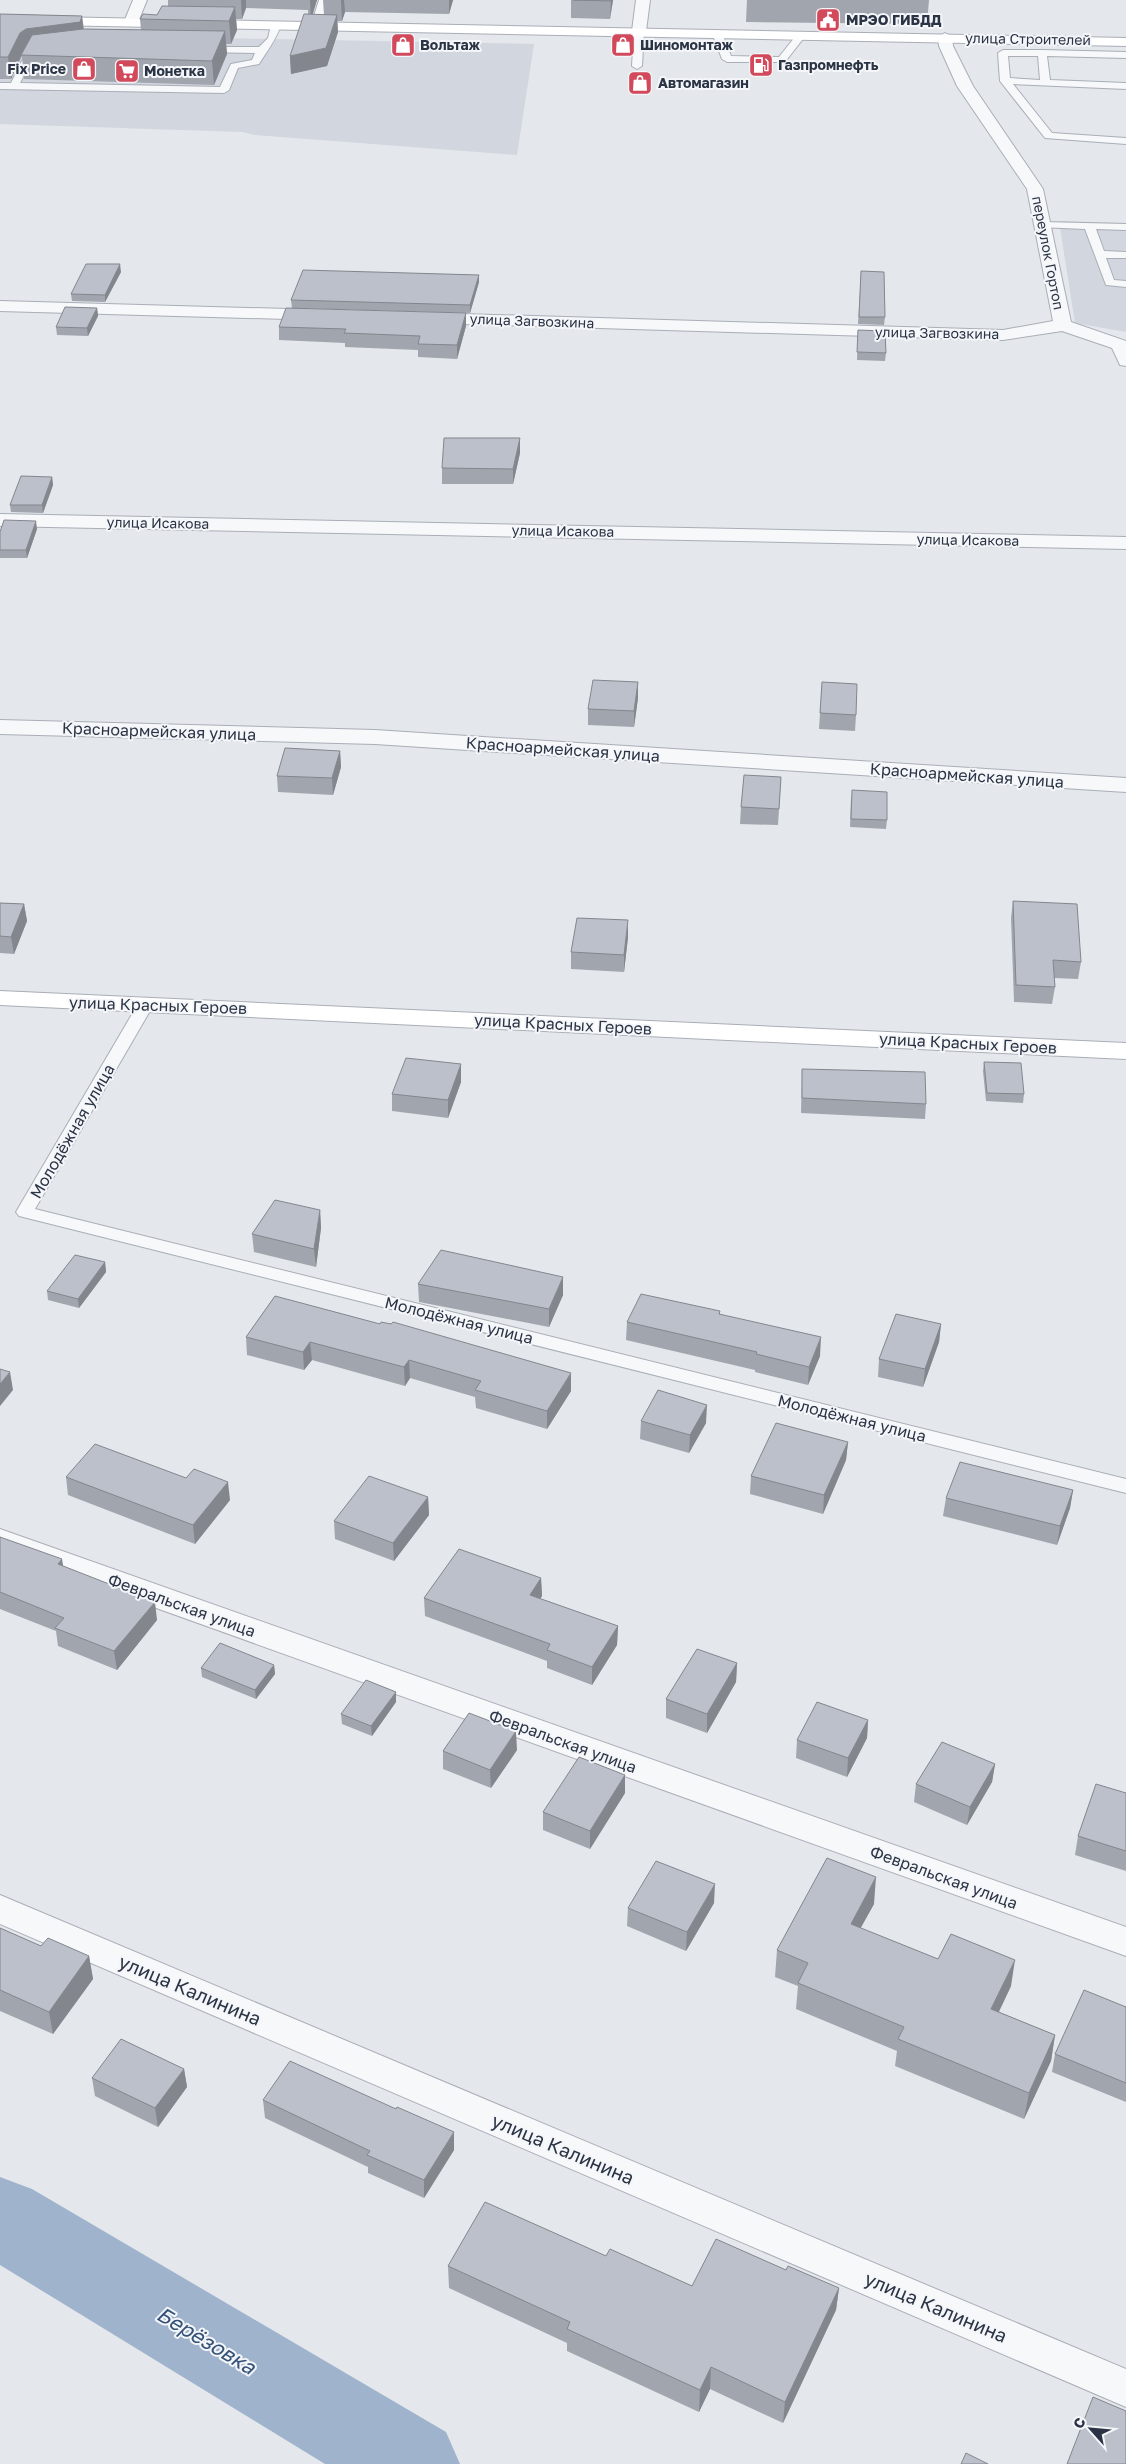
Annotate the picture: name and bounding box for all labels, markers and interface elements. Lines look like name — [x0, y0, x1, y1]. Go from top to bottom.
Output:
public building icon: МРЭО ГИБДД — [815, 7, 841, 33]
place label: МРЭО ГИБДД — [846, 11, 942, 28]
street label: улица Строителей — [965, 29, 1091, 48]
shop icon: Вольтаж — [390, 32, 416, 58]
shop icon: Шиномонтаж — [610, 32, 636, 58]
place label: Вольтаж — [420, 36, 481, 53]
place label: Шиномонтаж — [640, 36, 734, 53]
fuel station icon: Газпромнефть — [748, 52, 774, 78]
shop icon: Fix Price — [71, 56, 97, 82]
place label: Газпромнефть — [778, 56, 879, 73]
supermarket icon: Монетка — [114, 58, 140, 84]
place label: Fix Price — [7, 60, 66, 77]
place label: Монетка — [144, 62, 205, 79]
shop icon: Автомагазин — [627, 70, 653, 96]
place label: Автомагазин — [658, 74, 749, 91]
street label: переулок Гортоп — [1029, 195, 1068, 311]
street label: улица Загвозкина — [469, 310, 595, 331]
street label: улица Загвозкина — [875, 323, 999, 342]
street label: улица Исакова — [107, 513, 210, 532]
street label: улица Исакова — [512, 521, 615, 540]
street label: улица Исакова — [917, 530, 1020, 549]
street label: Красноармейская улица — [62, 718, 256, 744]
street label: Красноармейская улица — [465, 732, 661, 766]
street label: Красноармейская улица — [869, 758, 1065, 792]
street label: улица Красных Героев — [69, 992, 247, 1018]
street label: улица Красных Героев — [474, 1009, 652, 1039]
street label: улица Красных Героев — [879, 1028, 1057, 1058]
street label: Молодёжная улица — [25, 1060, 119, 1202]
street label: Молодёжная улица — [383, 1292, 535, 1348]
street label: Молодёжная улица — [776, 1390, 928, 1446]
street label: Февральская улица — [105, 1569, 259, 1641]
street label: Февральская улица — [486, 1705, 640, 1777]
street label: Февральская улица — [867, 1841, 1021, 1913]
street label: улица Калинина — [116, 1949, 265, 2030]
street label: улица Калинина — [489, 2108, 638, 2189]
street label: улица Калинина — [862, 2266, 1011, 2347]
water label: Берёзовка — [152, 2301, 262, 2380]
north arrow — [1066, 2404, 1116, 2454]
text: С — [1069, 2415, 1089, 2431]

